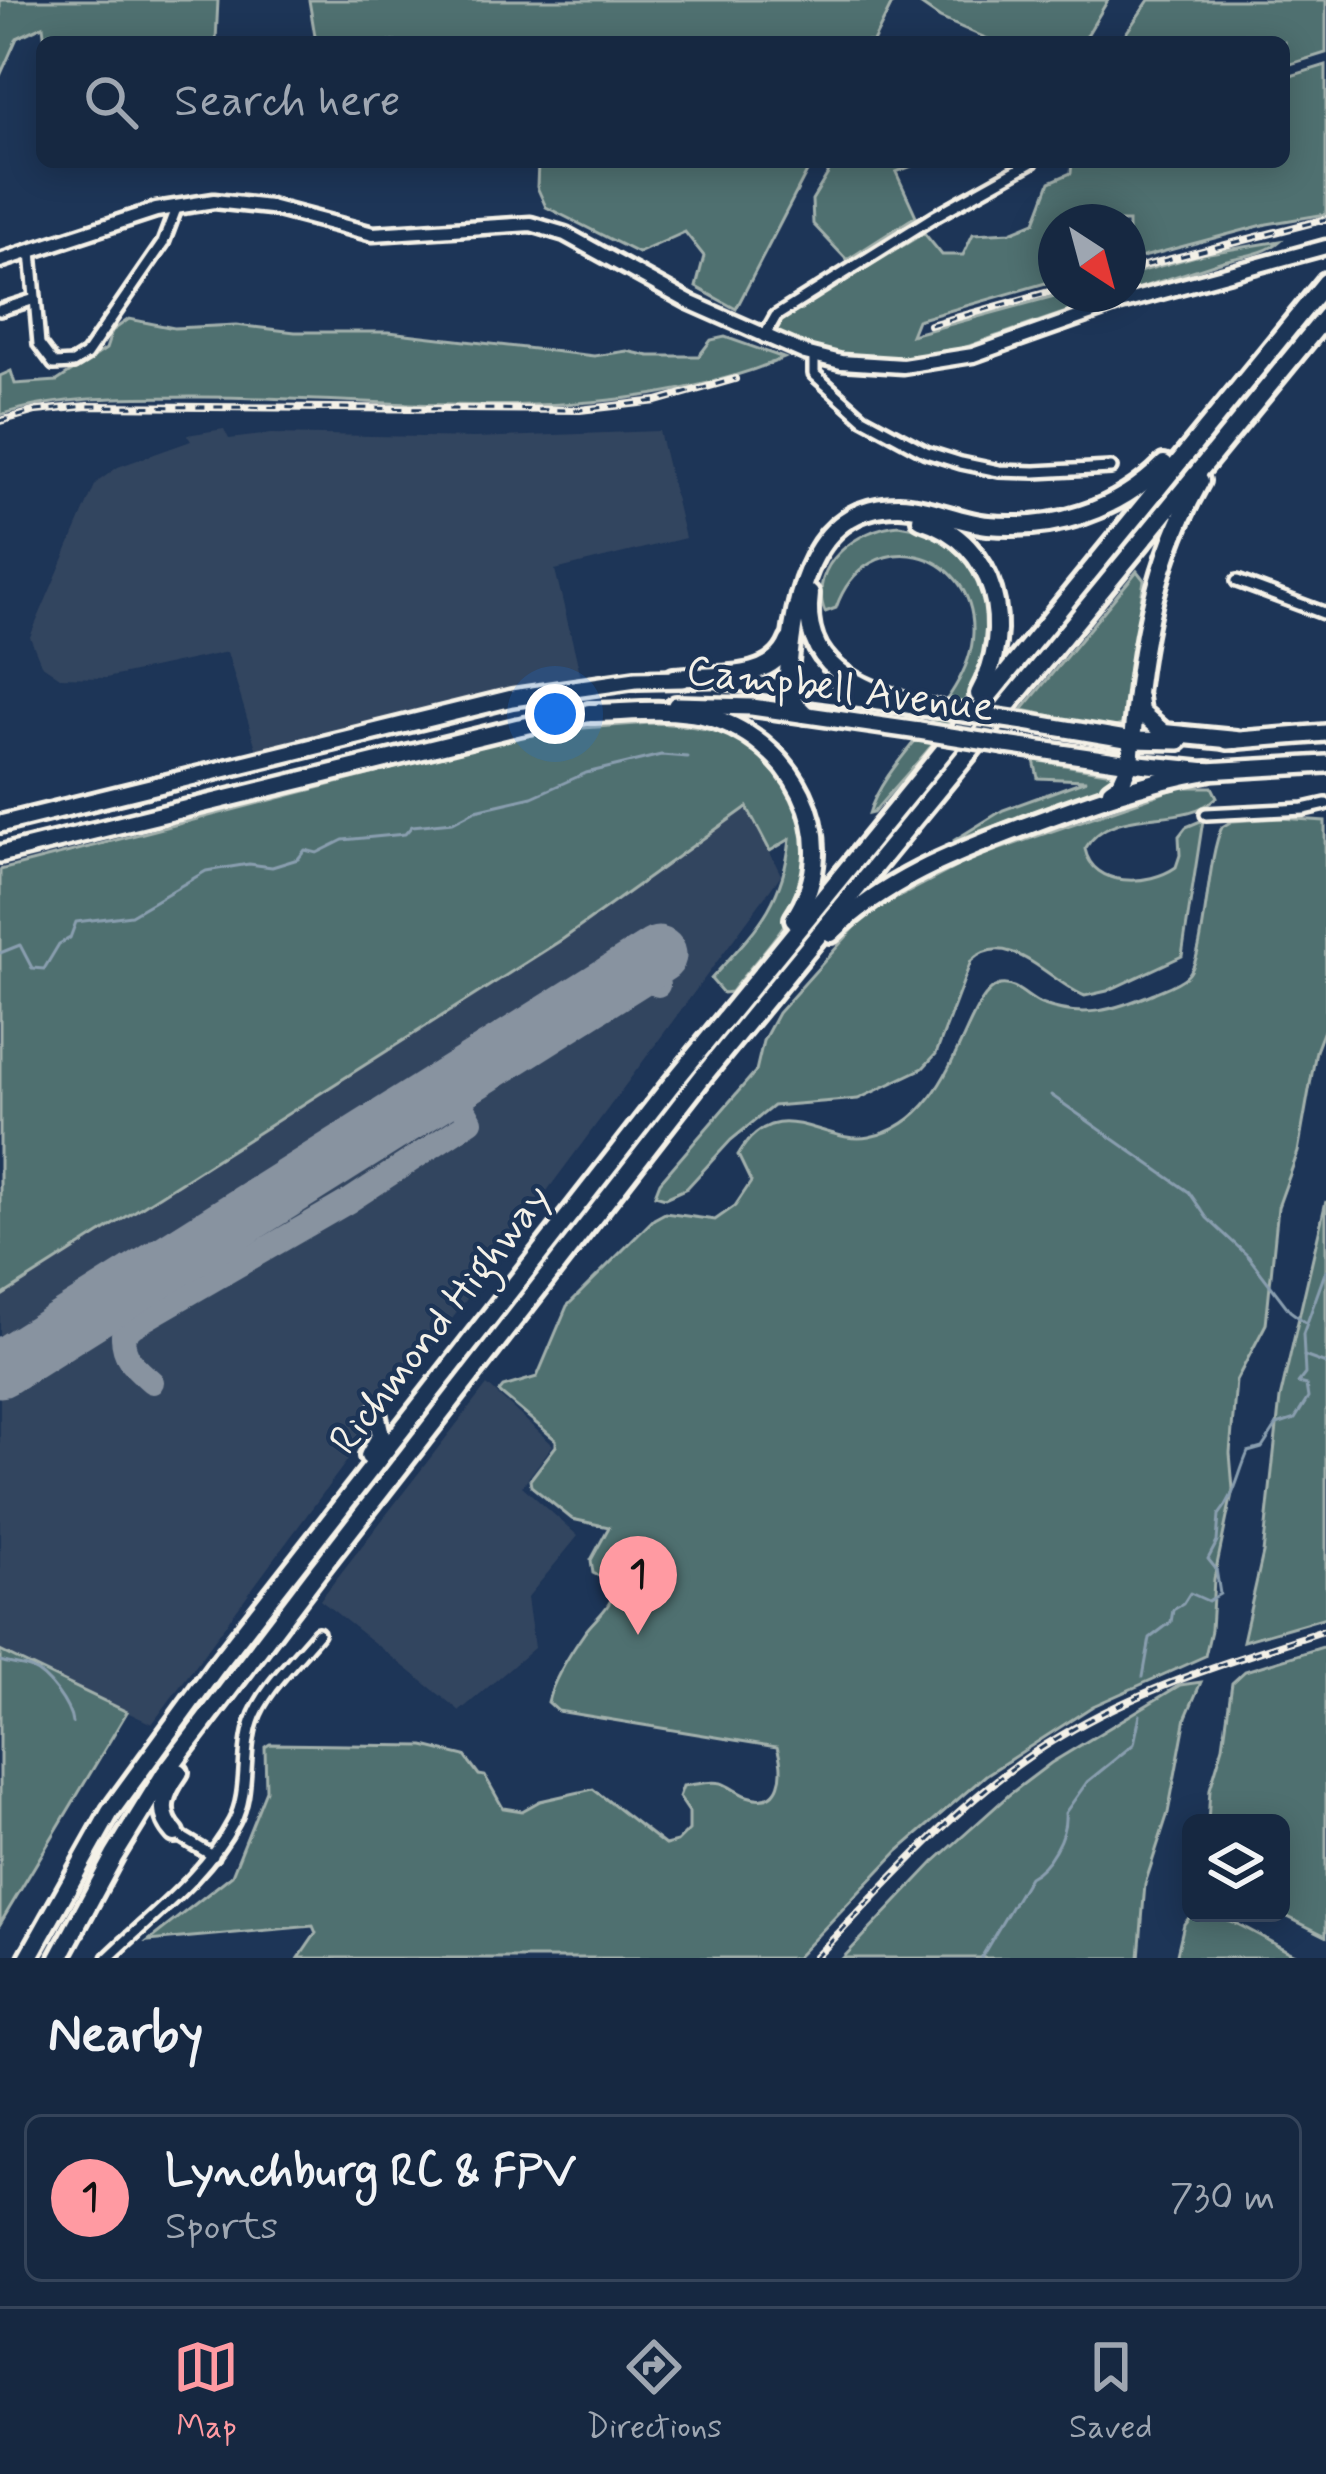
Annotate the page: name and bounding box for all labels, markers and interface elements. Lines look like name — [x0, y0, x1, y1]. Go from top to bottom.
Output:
search box — [36, 36, 1290, 168]
icon: search — [78, 69, 144, 135]
text: Search here — [174, 73, 401, 132]
north arrow — [1038, 204, 1146, 312]
street label: Campbell Avenue — [683, 644, 997, 736]
your location — [525, 684, 585, 744]
street label: Richmond Highway — [318, 1173, 567, 1469]
pin: 1 — [599, 1536, 677, 1635]
map controls — [1182, 1814, 1290, 1922]
button: layers — [1182, 1814, 1290, 1922]
text: Nearby — [48, 2003, 203, 2069]
text: Lynchburg RC & FPV — [165, 2143, 577, 2202]
text: 1 — [81, 2173, 99, 2224]
text: 730 m — [1170, 2173, 1275, 2224]
text: Sports — [165, 2202, 278, 2253]
tab: Map — [173, 2334, 239, 2450]
tab: Directions — [586, 2334, 722, 2450]
tab: Saved — [1069, 2334, 1153, 2450]

